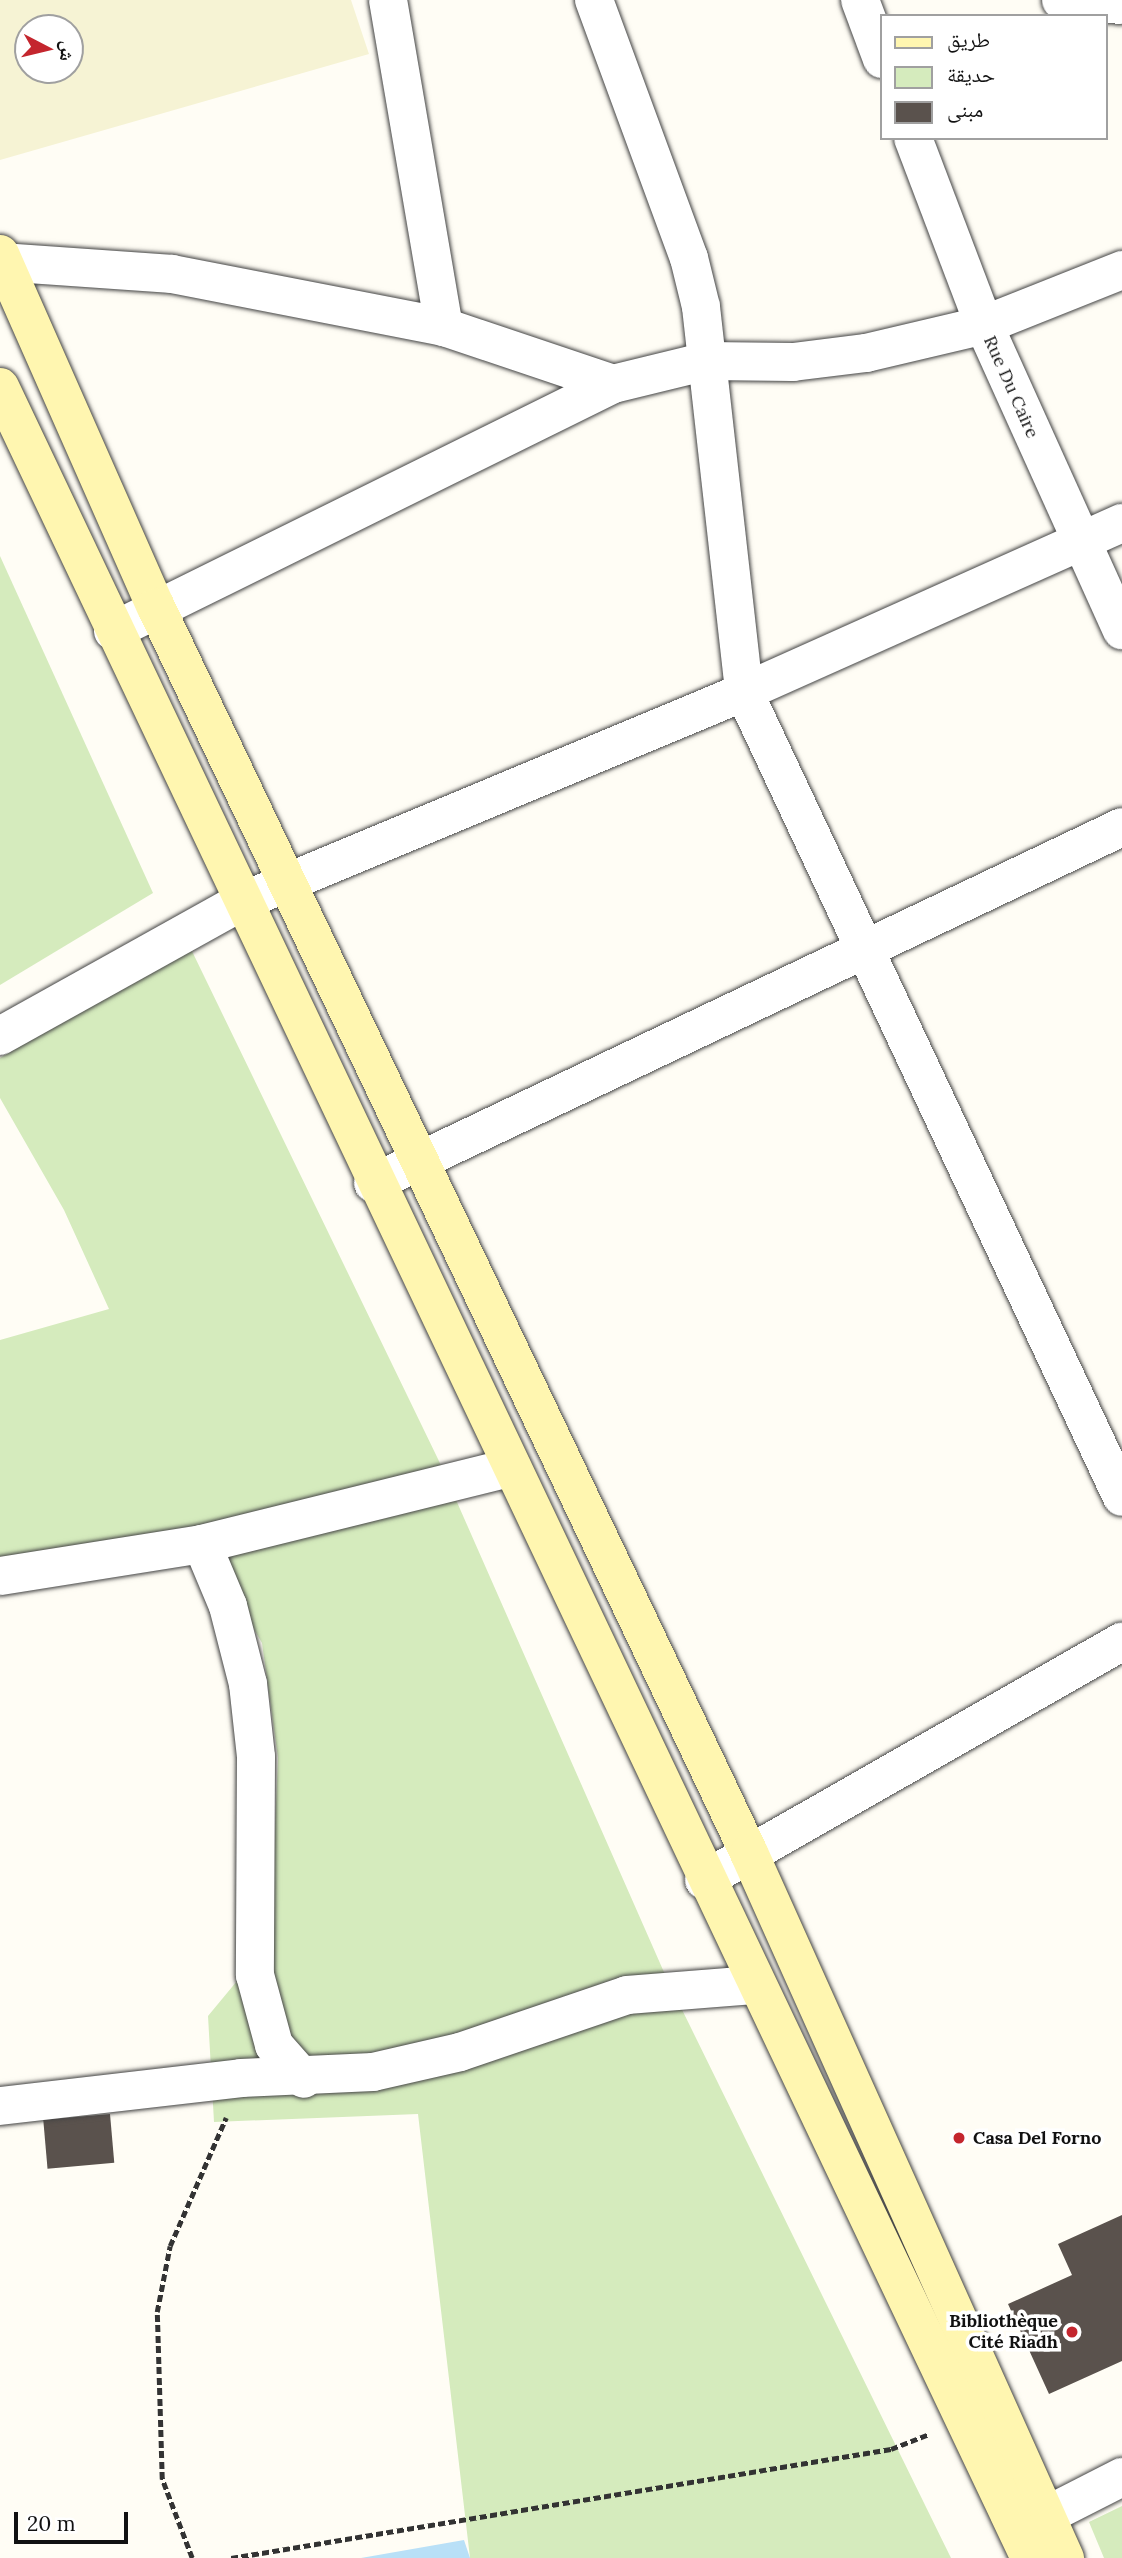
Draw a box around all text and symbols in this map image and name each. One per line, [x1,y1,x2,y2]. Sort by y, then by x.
north arrow [14,14,84,84]
legend [880,14,1108,140]
text: طريق [947,26,990,53]
text: ش [55,40,81,63]
text: حديقة [947,61,995,88]
text: مبنى [947,96,983,123]
street label: Rue Du Caire [979,332,1043,442]
place label: Casa Del Forno [973,2127,1101,2149]
marker: Casa Del Forno [951,2130,967,2146]
place label: Bibliothèque Cité Riadh [949,2311,1058,2354]
marker: Bibliothèque Cité Riadh [1064,2324,1080,2340]
scale bar [18,2498,131,2542]
text: 20 m [27,2510,76,2537]

